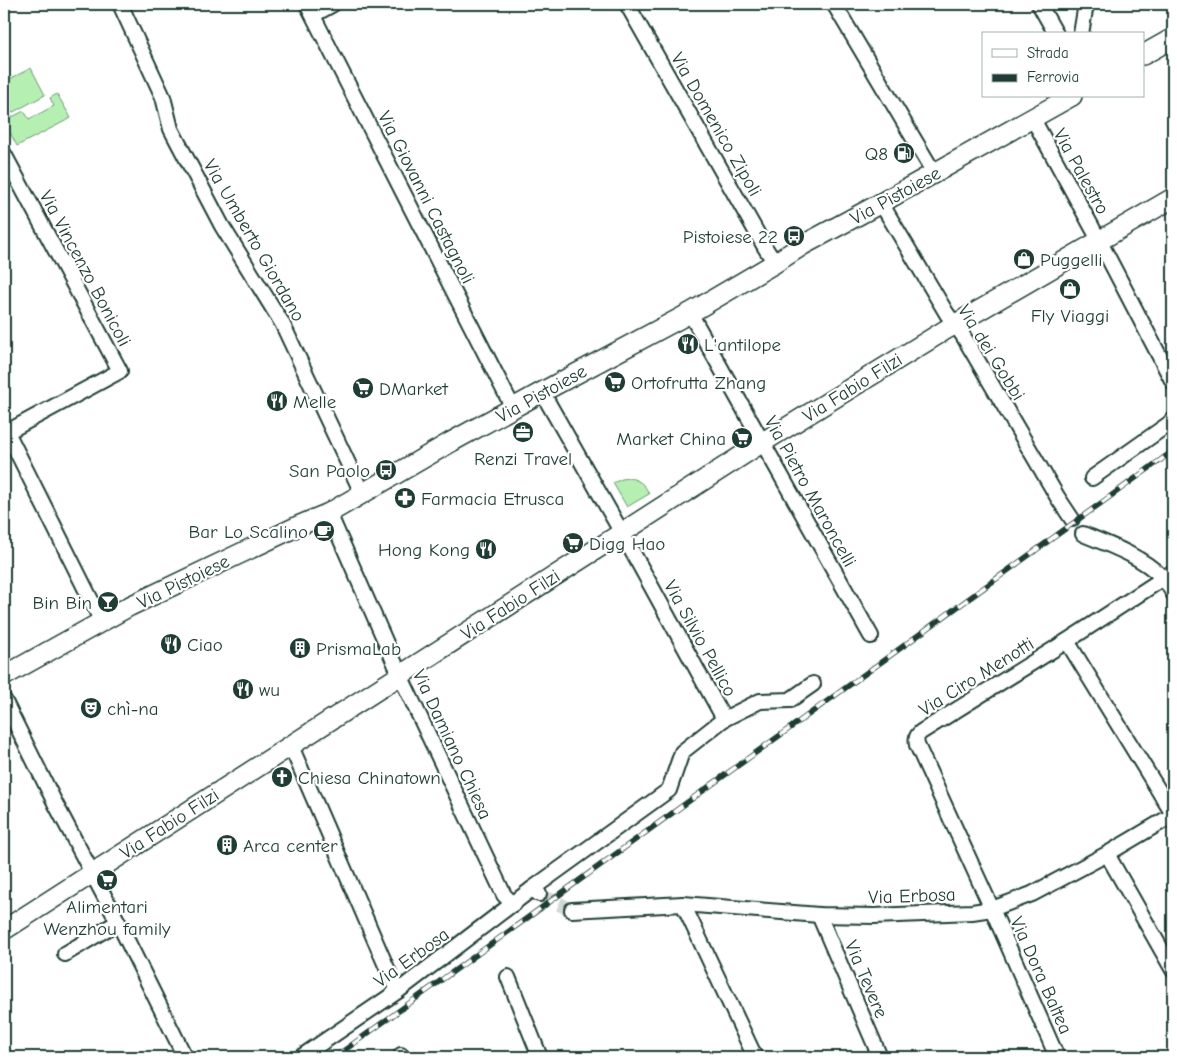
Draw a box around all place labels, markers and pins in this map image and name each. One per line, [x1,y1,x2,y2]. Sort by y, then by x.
fuel station icon: Q8 [892,141,916,165]
place label: Q8 [865,143,888,165]
bus stop icon: Pistoiese 22 [782,224,806,248]
place label: Pistoiese 22 [683,226,778,248]
shop icon: Puggelli [1012,247,1036,271]
place label: Puggelli [1040,249,1103,271]
shop icon: Fly Viaggi [1058,277,1082,301]
place label: Fly Viaggi [1031,305,1109,327]
restaurant icon: L'antilope [676,332,700,356]
place label: L'antilope [704,334,781,356]
supermarket icon: Ortofrutta Zhang [603,370,627,394]
place label: Ortofrutta Zhang [631,372,766,394]
supermarket icon: DMarket [351,376,375,400]
place label: DMarket [379,378,448,400]
restaurant icon: Melle [265,389,289,413]
place label: Melle [293,391,336,413]
office icon: Renzi Travel [511,420,535,444]
supermarket icon: Market China [730,426,754,450]
place label: Market China [616,428,726,450]
place label: Renzi Travel [474,448,572,470]
bus stop icon: San Paolo [374,458,398,482]
place label: San Paolo [289,460,370,482]
pharmacy icon: Farmacia Etrusca [393,486,417,510]
place label: Farmacia Etrusca [421,488,564,510]
cafe icon: Bar Lo Scalino [312,519,336,543]
place label: Bar Lo Scalino [188,521,308,543]
supermarket icon: Digg Hao [561,531,585,555]
place label: Digg Hao [589,533,665,555]
restaurant icon: Hong Kong [474,537,498,561]
place label: Hong Kong [378,539,470,561]
bar icon: Bin Bin [96,590,120,614]
place label: Bin Bin [32,592,92,614]
restaurant icon: Ciao [159,632,183,656]
place label: Ciao [187,634,223,656]
building icon: PrismaLab [288,636,312,660]
place label: PrismaLab [316,638,401,660]
restaurant icon: wu [231,677,255,701]
place label: wu [259,679,280,701]
theatre icon: chì-na [79,696,103,720]
place label: chì-na [107,698,159,720]
church icon: Chiesa Chinatown [270,765,294,789]
place label: Chiesa Chinatown [298,767,441,789]
building icon: Arca center [215,833,239,857]
place label: Arca center [243,835,338,857]
supermarket icon: Alimentari Wenzhou family [95,868,119,892]
place label: Alimentari Wenzhou family [43,896,171,940]

